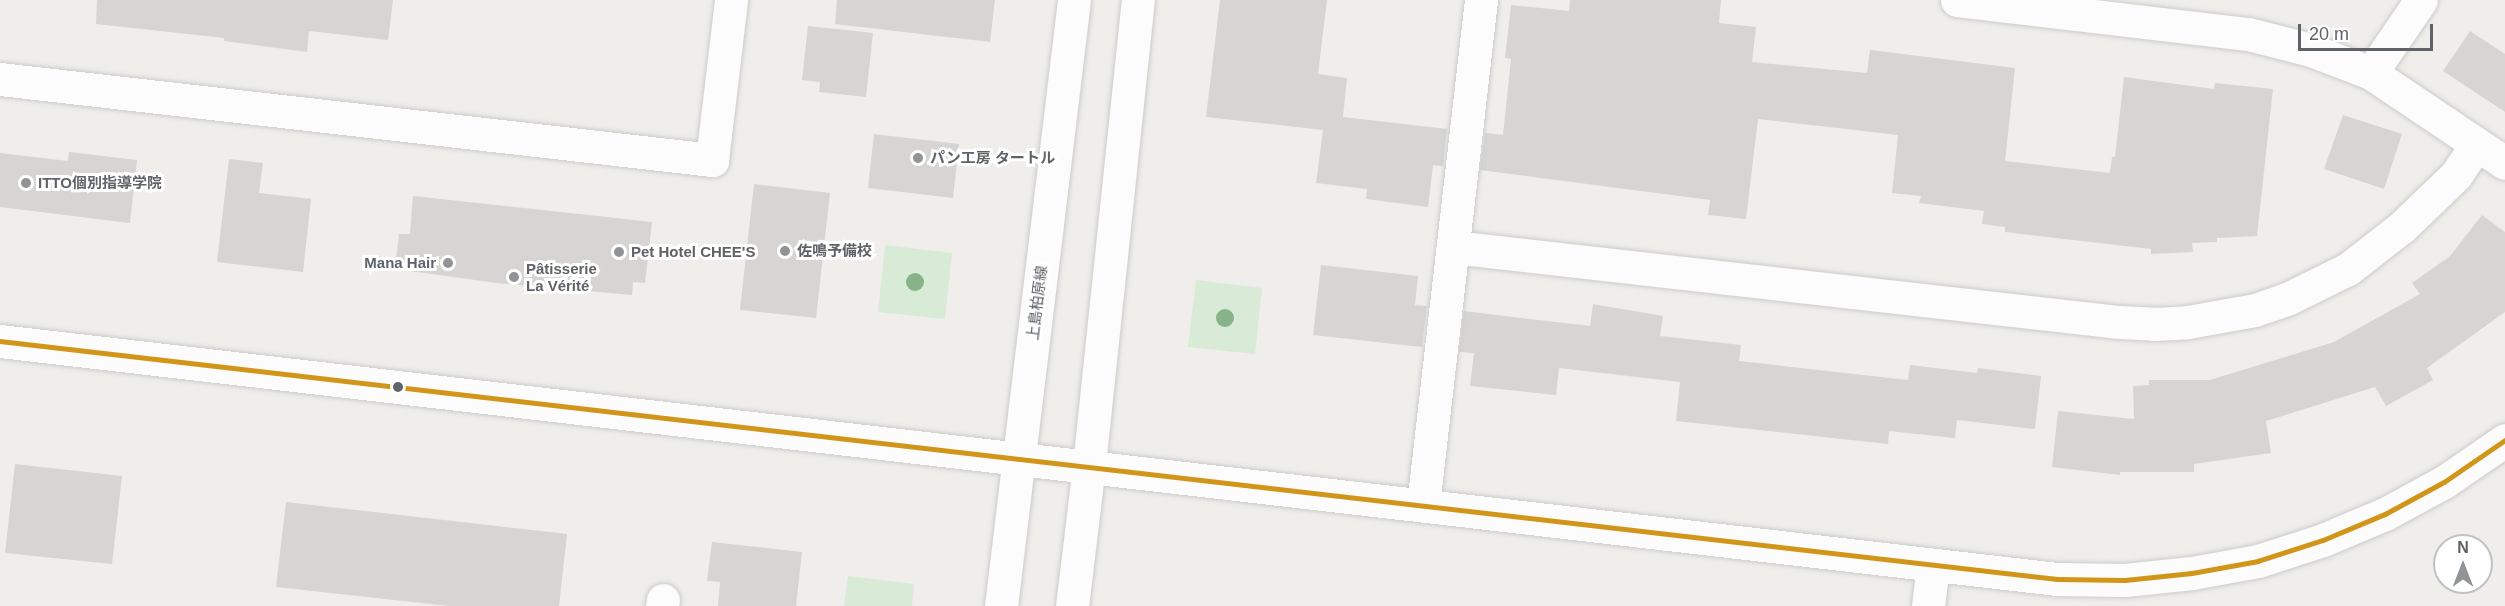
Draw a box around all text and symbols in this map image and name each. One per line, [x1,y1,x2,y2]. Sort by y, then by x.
scale bar [2301,12,2436,50]
text: 20 m [2309,24,2349,44]
place label: パン工房 タートル [930,149,1054,167]
marker: パン工房 タートル [911,151,925,165]
place label: ITTO個別指導学院 [38,174,162,192]
marker: ITTO個別指導学院 [19,176,33,190]
place label: 佐鳴予備校 [797,242,872,260]
place label: Pet Hotel CHEE'S [631,243,755,261]
marker: 佐鳴予備校 [778,244,792,258]
marker: Pet Hotel CHEE'S [612,245,626,259]
place label: Mana Hair [364,254,436,272]
marker: Mana Hair [441,256,455,270]
place label: Pâtisserie La Vérité [526,259,597,294]
street label: 上島柏原線 [1023,265,1051,341]
marker: Pâtisserie La Vérité [507,270,521,284]
unlabelled marker [392,381,404,393]
north arrow [2433,534,2493,594]
text: N [2457,539,2469,556]

